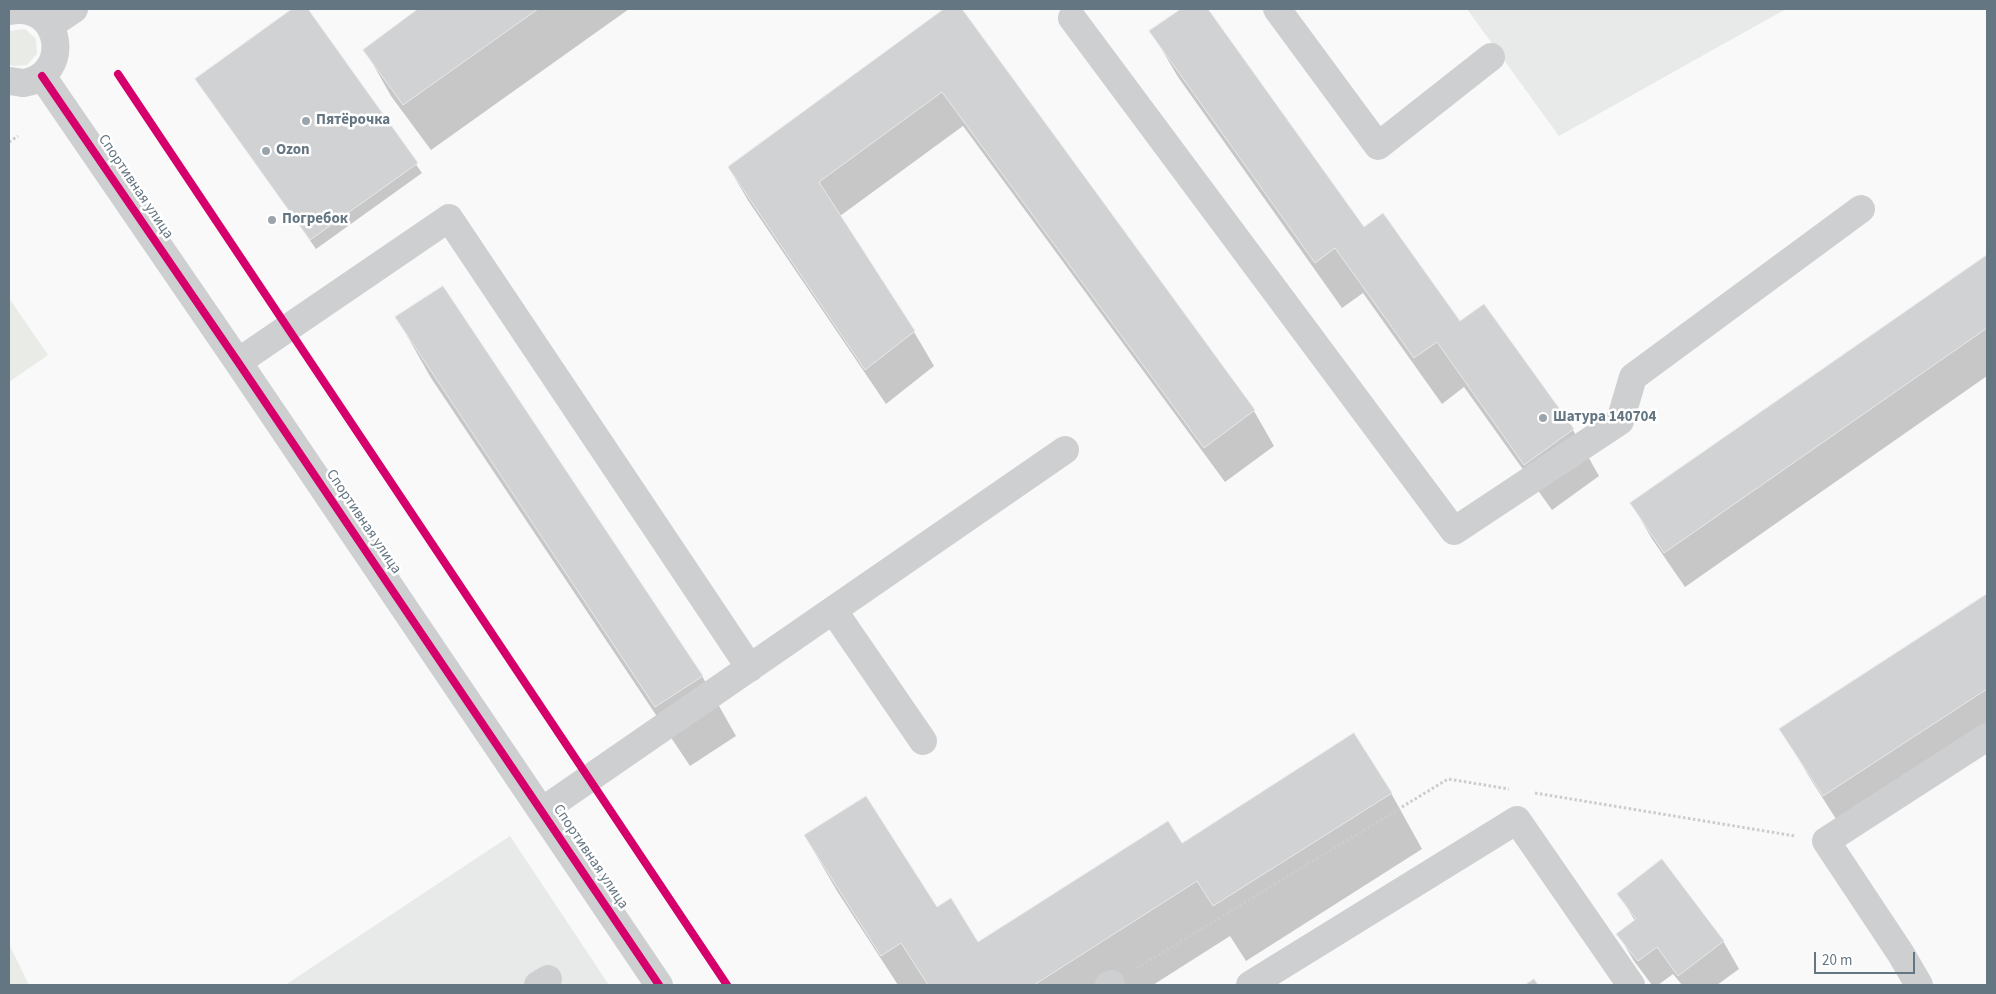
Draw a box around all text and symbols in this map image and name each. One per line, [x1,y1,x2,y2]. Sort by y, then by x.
place label: Пятёрочка [316,112,390,130]
marker: Пятёрочка [300,115,312,127]
street label: Спортивная улица [93,131,177,243]
place label: Ozon [276,142,310,160]
marker: Ozon [260,145,272,157]
place label: Погребок [282,211,348,229]
marker: Погребок [266,214,278,226]
place label: Шатура 140704 [1553,409,1656,427]
marker: Шатура 140704 [1537,412,1549,424]
street label: Спортивная улица [321,466,405,578]
street label: Спортивная улица [548,801,632,913]
scale bar [1816,942,1917,974]
text: 20 m [1822,950,1852,971]

